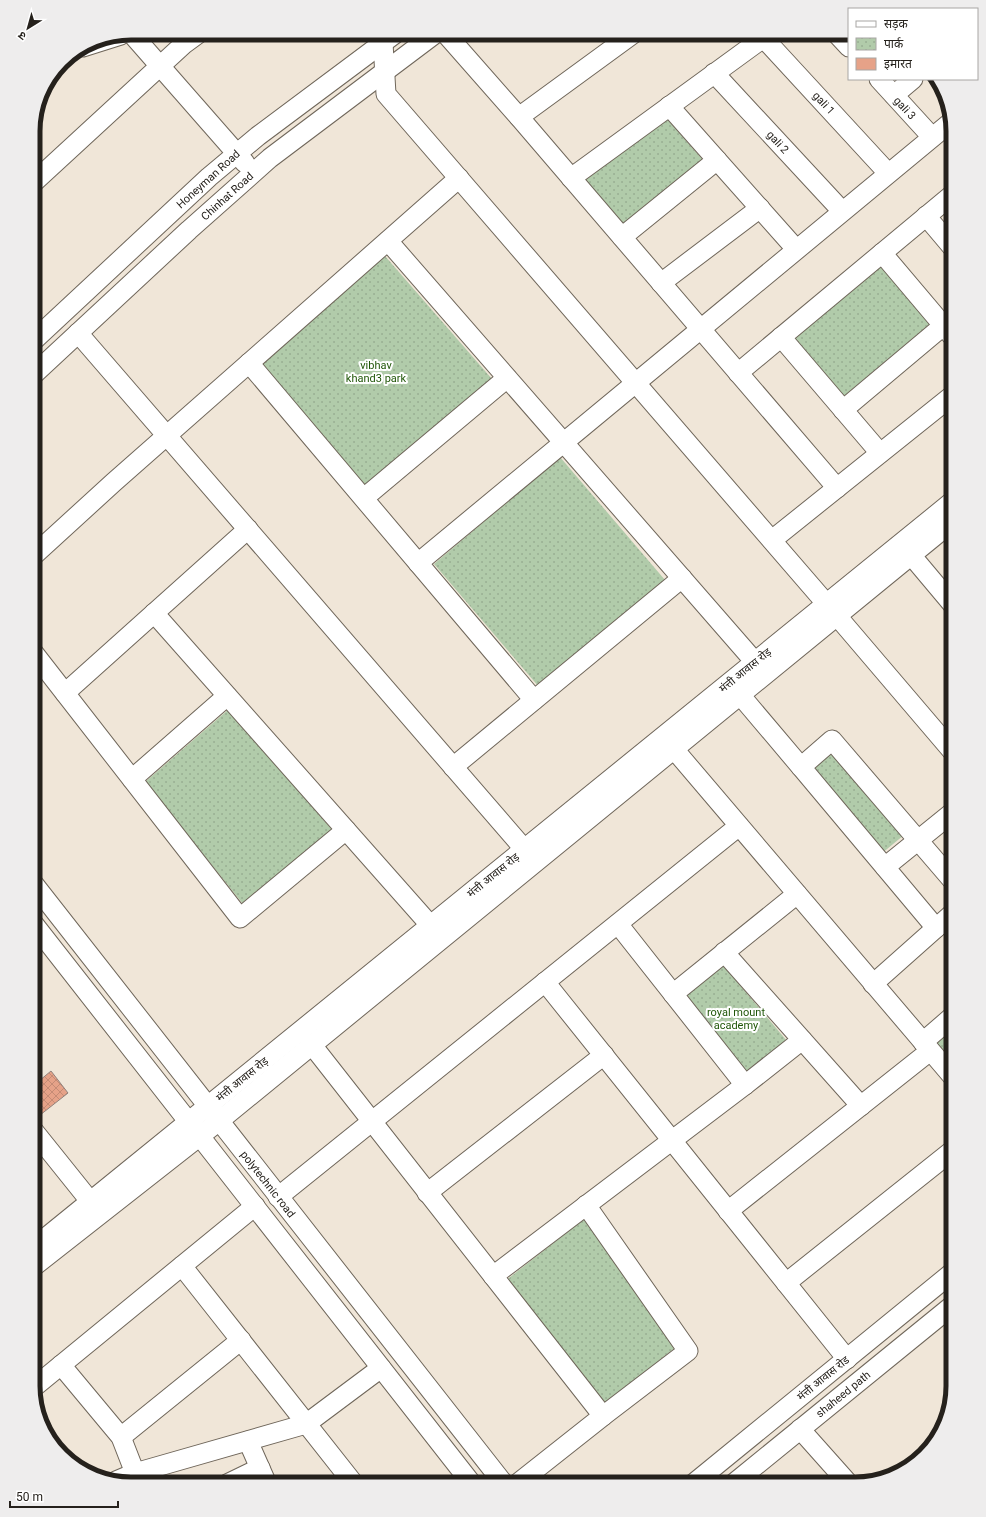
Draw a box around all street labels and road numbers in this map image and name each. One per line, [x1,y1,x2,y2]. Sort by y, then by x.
street label: gali 1 [810,89,837,117]
street label: gali 3 [891,94,918,122]
street label: gali 2 [764,128,791,156]
street label: Honeyman Road [174,147,243,211]
street label: Chinhat Road [199,170,256,223]
street label: मंत्ती आवास रोड़ [717,645,774,695]
street label: मंत्ती आवास रोड़ [465,850,522,900]
street label: मंत्ती आवास रोड़ [214,1054,271,1104]
street label: polytechnic road [238,1148,298,1220]
street label: मंत्ती आवास रोड [795,1353,852,1403]
street label: shaheed path [813,1369,873,1420]

